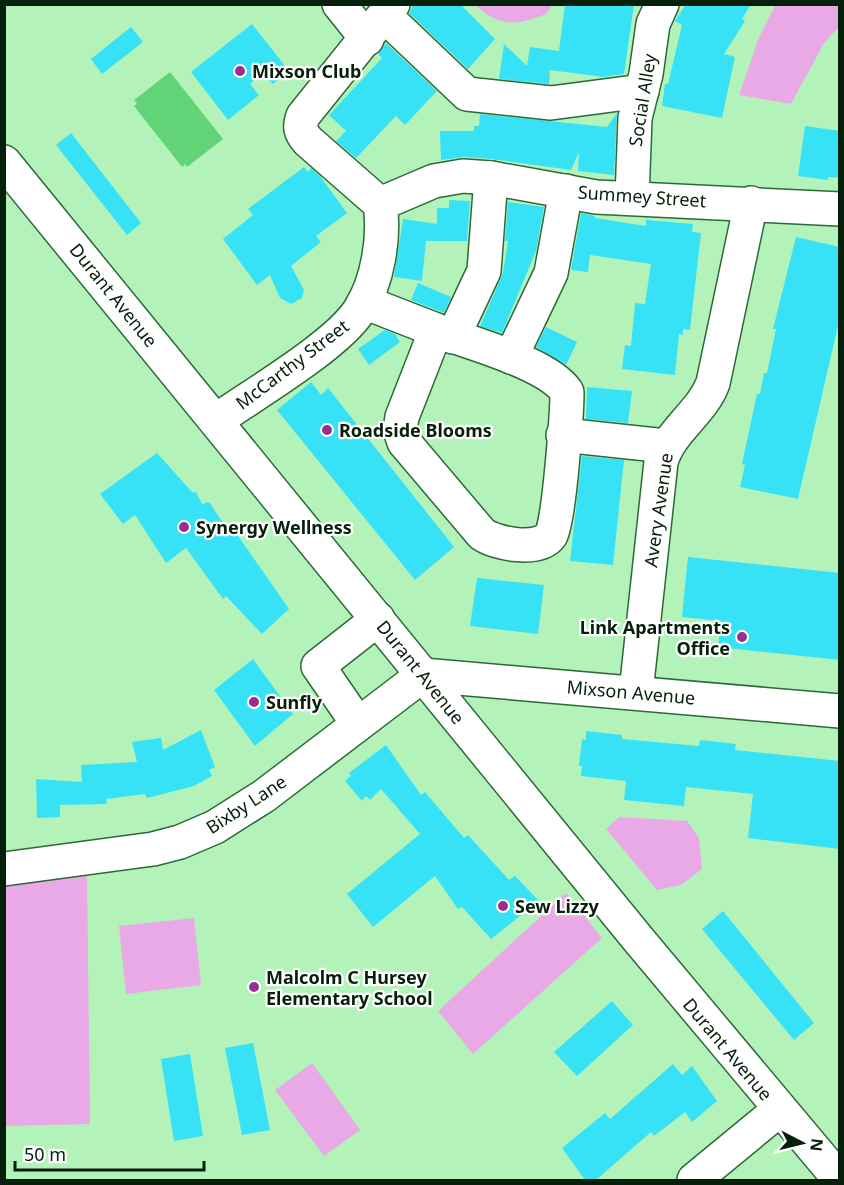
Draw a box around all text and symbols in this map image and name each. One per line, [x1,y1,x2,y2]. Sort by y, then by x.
street label: Social Alley [623,51,661,148]
place label: Mixson Club [252,59,361,83]
marker: Mixson Club [233,64,247,78]
street label: Summey Street [577,180,707,212]
street label: Durant Avenue [65,238,163,352]
street label: McCarthy Street [231,313,354,414]
place label: Roadside Blooms [339,418,492,442]
marker: Roadside Blooms [320,423,334,437]
street label: Avery Avenue [638,451,678,569]
place label: Synergy Wellness [196,515,352,539]
marker: Synergy Wellness [177,520,191,534]
street label: Durant Avenue [372,615,470,729]
place label: Link Apartments Office [580,615,730,660]
marker: Link Apartments Office [735,630,749,644]
street label: Mixson Avenue [566,674,696,710]
place label: Sunfly [266,690,323,714]
marker: Sunfly [247,695,261,709]
street label: Bixby Lane [201,769,291,839]
place label: Sew Lizzy [515,894,600,918]
marker: Sew Lizzy [496,899,510,913]
place label: Malcolm C Hursey Elementary School [266,965,433,1010]
marker: Malcolm C Hursey Elementary School [247,980,261,994]
street label: Durant Avenue [678,993,778,1105]
north arrow [772,1113,832,1173]
scale bar [15,1134,204,1172]
text: N [805,1137,829,1153]
text: 50 m [24,1142,66,1166]

